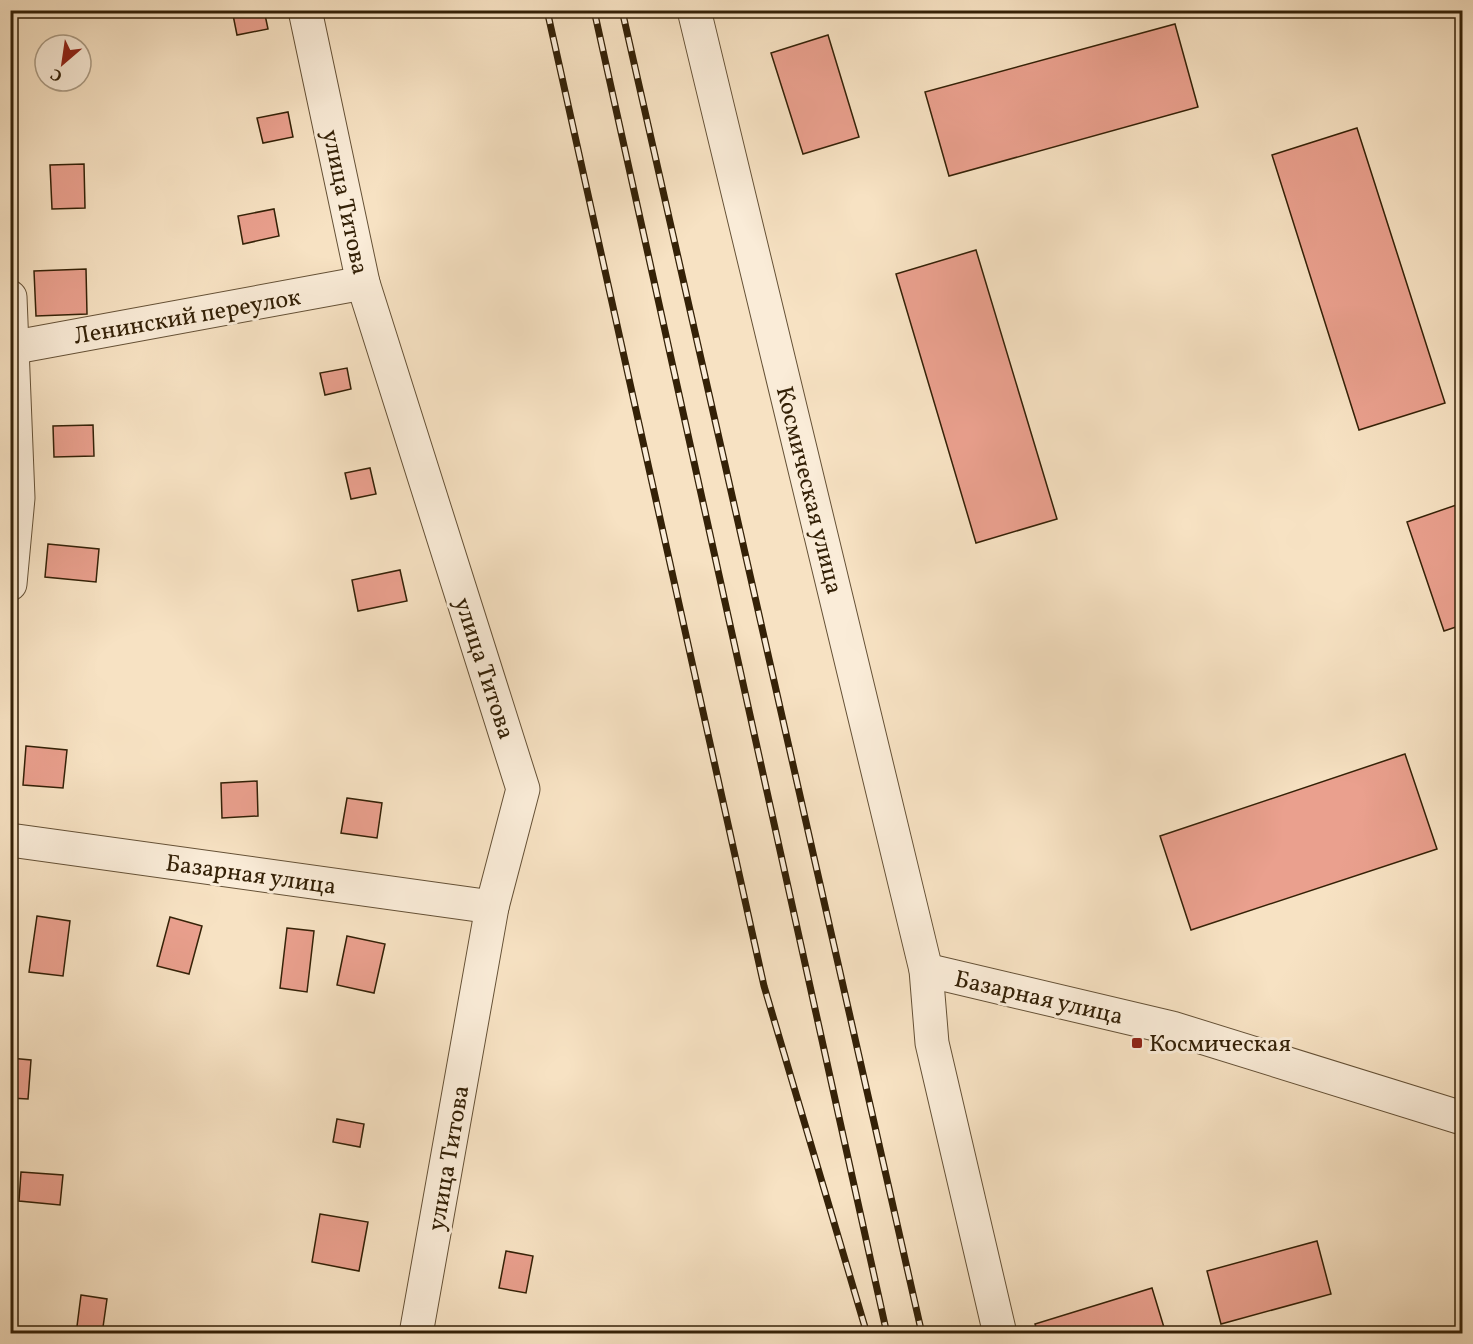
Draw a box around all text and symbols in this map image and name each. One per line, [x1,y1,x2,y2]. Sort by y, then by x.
north arrow [33,33,93,93]
text: С [47,62,67,86]
street label: улица Титова [312,127,376,278]
street label: Ленинский переулок [71,281,304,355]
street label: Космическая улица [766,383,850,598]
street label: улица Титова [444,593,522,744]
street label: Базарная улица [163,847,338,905]
street label: Базарная улица [951,963,1126,1035]
place label: Космическая [1149,1028,1291,1062]
marker: Космическая [1130,1036,1144,1050]
street label: улица Титова [420,1083,480,1234]

